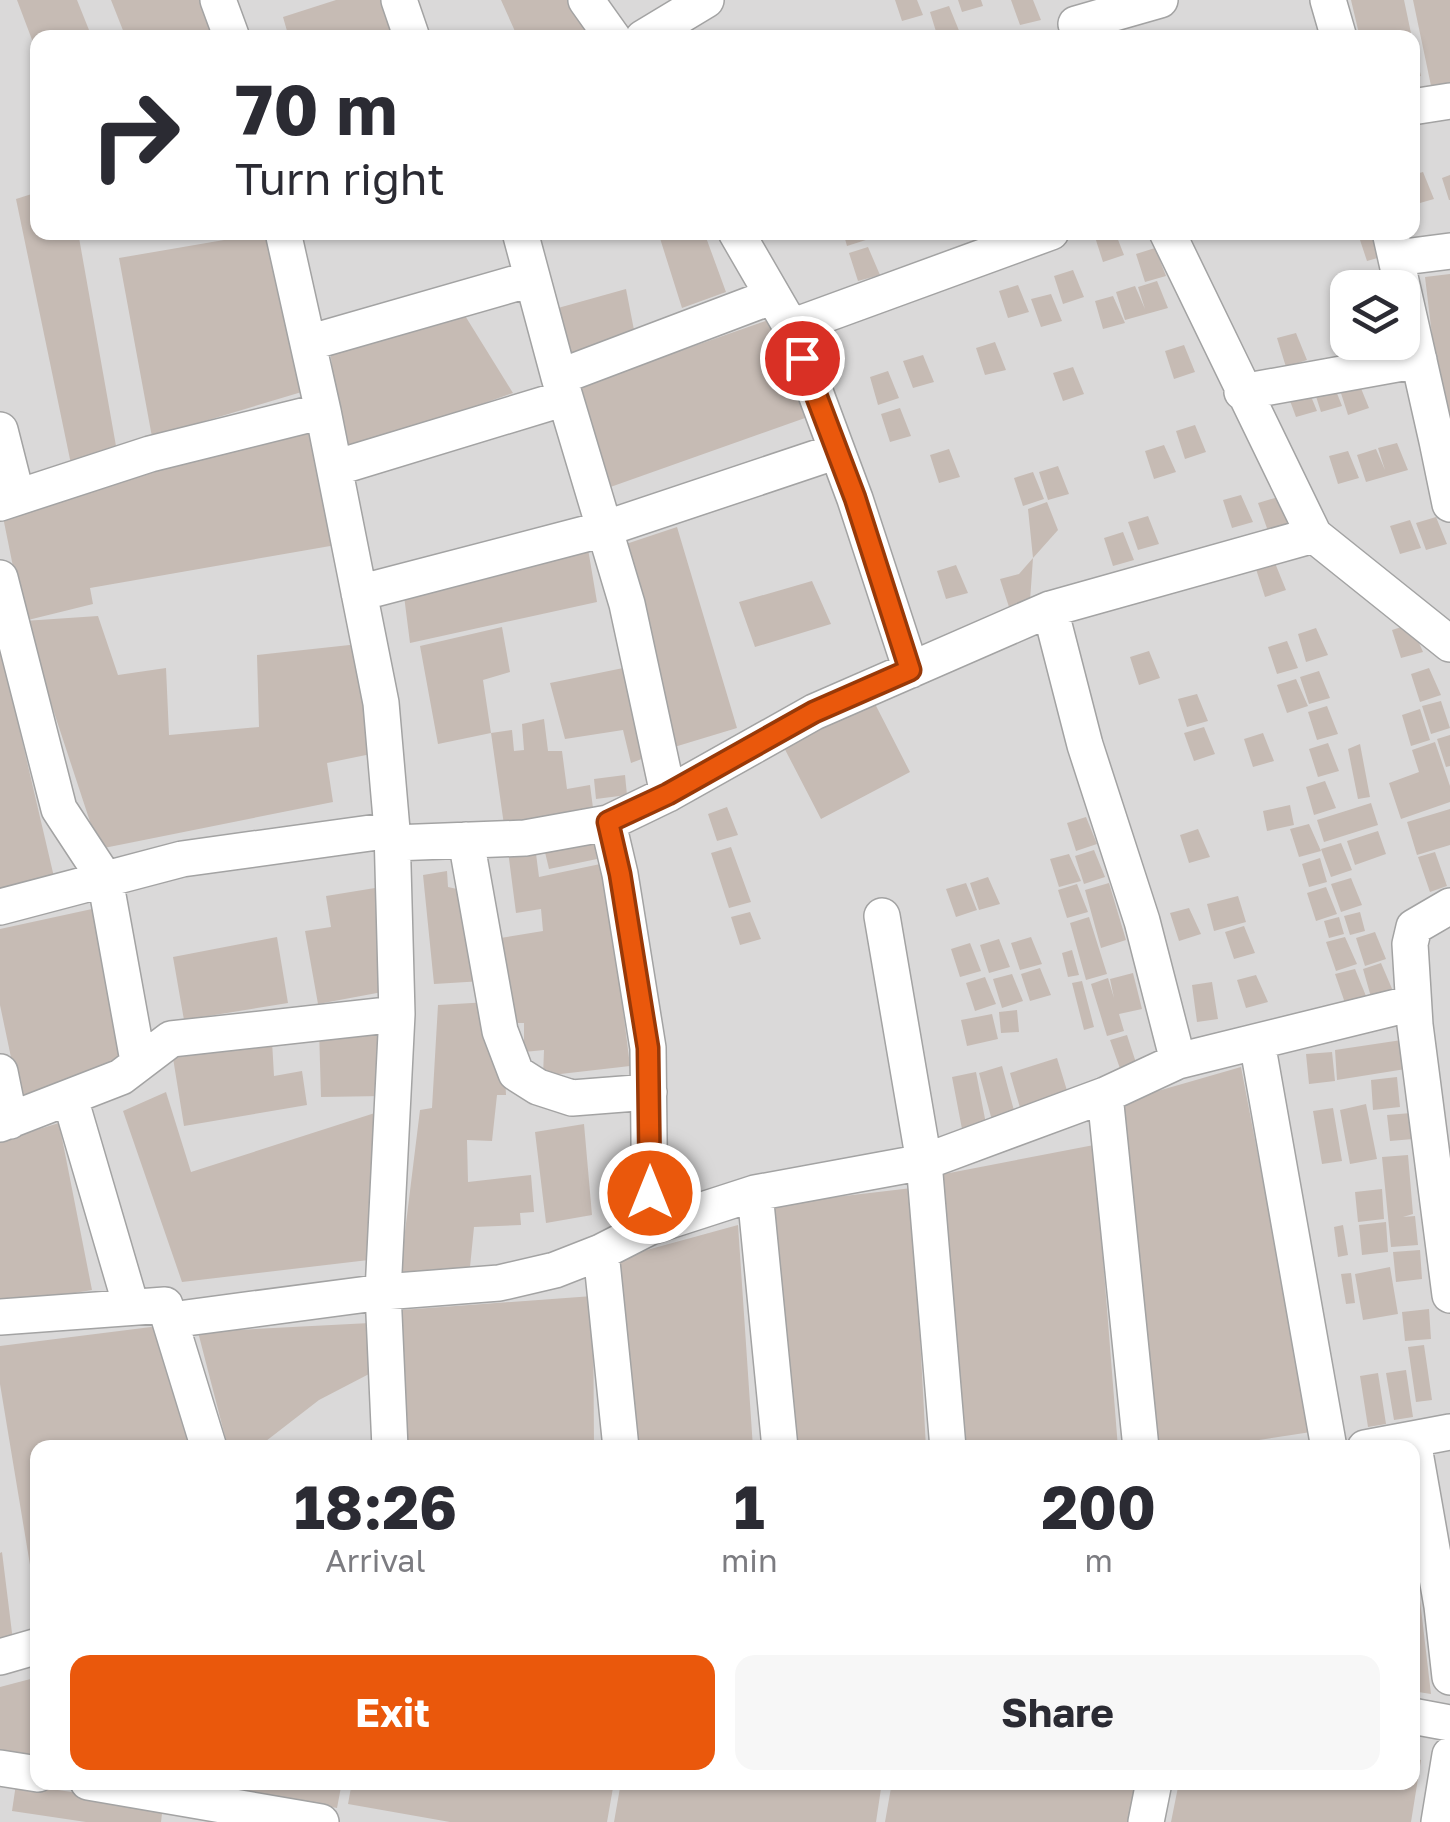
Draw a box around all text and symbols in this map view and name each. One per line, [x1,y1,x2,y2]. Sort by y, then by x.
text: 70 m [235,66,397,150]
icon: right [70,70,200,200]
text: Turn right [235,151,445,205]
map controls [1330,270,1420,360]
button: layers [1330,270,1420,360]
pin [760,316,845,401]
icon: arrive [775,331,830,386]
position arrow [598,1141,702,1245]
text: 18:26 [294,1470,457,1542]
text: 1 [734,1470,765,1542]
text: 200 [1041,1470,1156,1542]
text: Arrival [325,1541,426,1579]
text: min [721,1541,778,1579]
text: m [1085,1541,1113,1579]
button: Exit [70,1655,715,1770]
button: Share [735,1655,1380,1770]

